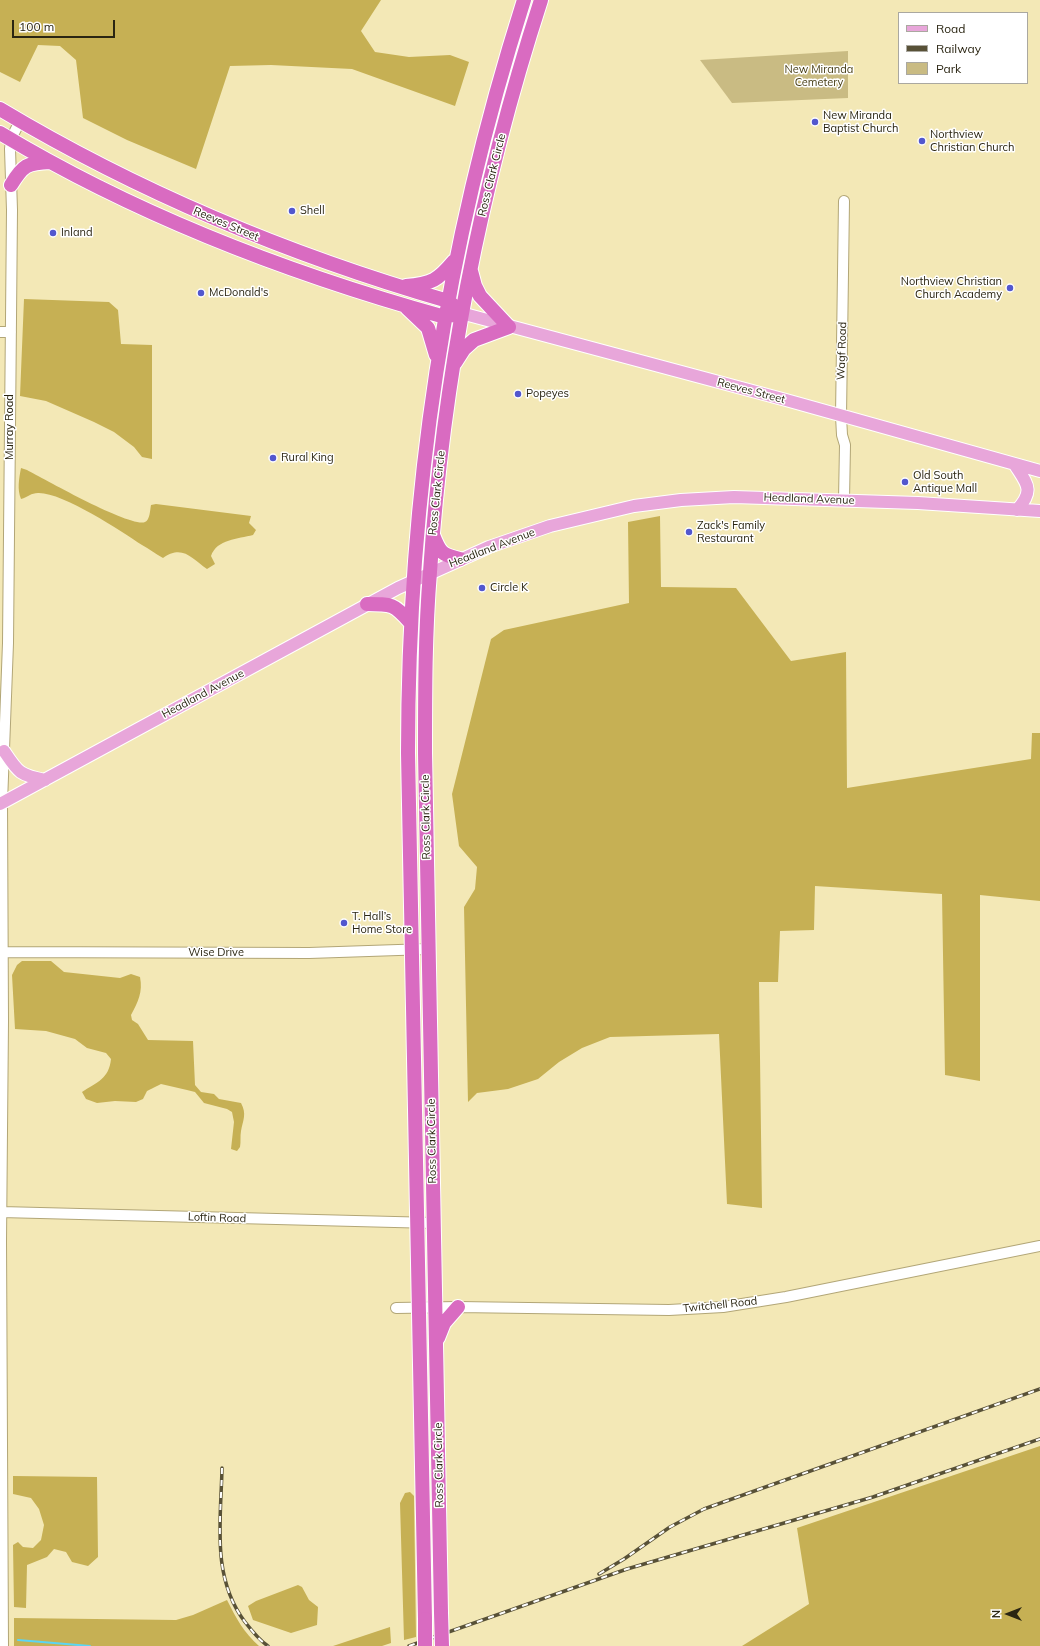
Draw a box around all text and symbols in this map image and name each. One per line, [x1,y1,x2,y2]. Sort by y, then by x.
scale bar [14,12,117,38]
legend [898,12,1028,84]
text: 100 m [19,19,54,34]
text: Road [936,21,965,36]
text: Railway [936,41,981,56]
text: Park [936,61,961,76]
park label: New Miranda Cemetery [785,63,853,89]
place label: New Miranda Baptist Church [823,109,898,135]
marker: New Miranda Baptist Church [810,117,820,127]
place label: Northview Christian Church [930,128,1014,154]
street label: Ross Clark Circle [475,132,509,218]
marker: Northview Christian Church [917,136,927,146]
street label: Reeves Street [191,204,261,244]
place label: Shell [300,204,325,218]
marker: Shell [287,206,297,216]
place label: Inland [61,226,93,240]
marker: Inland [48,228,58,238]
place label: Northview Christian Church Academy [901,275,1002,301]
marker: Northview Christian Church Academy [1005,283,1015,293]
place label: McDonald's [209,286,269,300]
marker: McDonald's [196,288,206,298]
street label: Wagf Road [834,322,850,380]
street label: Reeves Street [716,376,786,406]
place label: Popeyes [526,387,569,401]
marker: Popeyes [513,389,523,399]
street label: Murray Road [3,394,17,460]
street label: Ross Clark Circle [426,450,448,536]
place label: Rural King [281,451,334,465]
marker: Rural King [268,453,278,463]
place label: Old South Antique Mall [913,469,977,495]
marker: Old South Antique Mall [900,477,910,487]
street label: Headland Avenue [763,491,855,507]
place label: Zack's Family Restaurant [697,519,765,545]
street label: Headland Avenue [447,526,537,570]
marker: Zack's Family Restaurant [684,527,694,537]
place label: Circle K [490,581,528,595]
marker: Circle K [477,583,487,593]
street label: Headland Avenue [160,667,246,721]
street label: Ross Clark Circle [419,774,433,860]
place label: T. Hall’s Home Store [352,910,412,936]
marker: T. Hall’s Home Store [339,918,349,928]
street label: Wise Drive [188,946,244,960]
street label: Ross Clark Circle [425,1098,439,1184]
street label: Loftin Road [188,1210,246,1226]
street label: Twitchell Road [682,1295,758,1315]
street label: Ross Clark Circle [432,1422,446,1508]
north arrow [988,1594,1028,1634]
text: N [989,1610,1003,1618]

